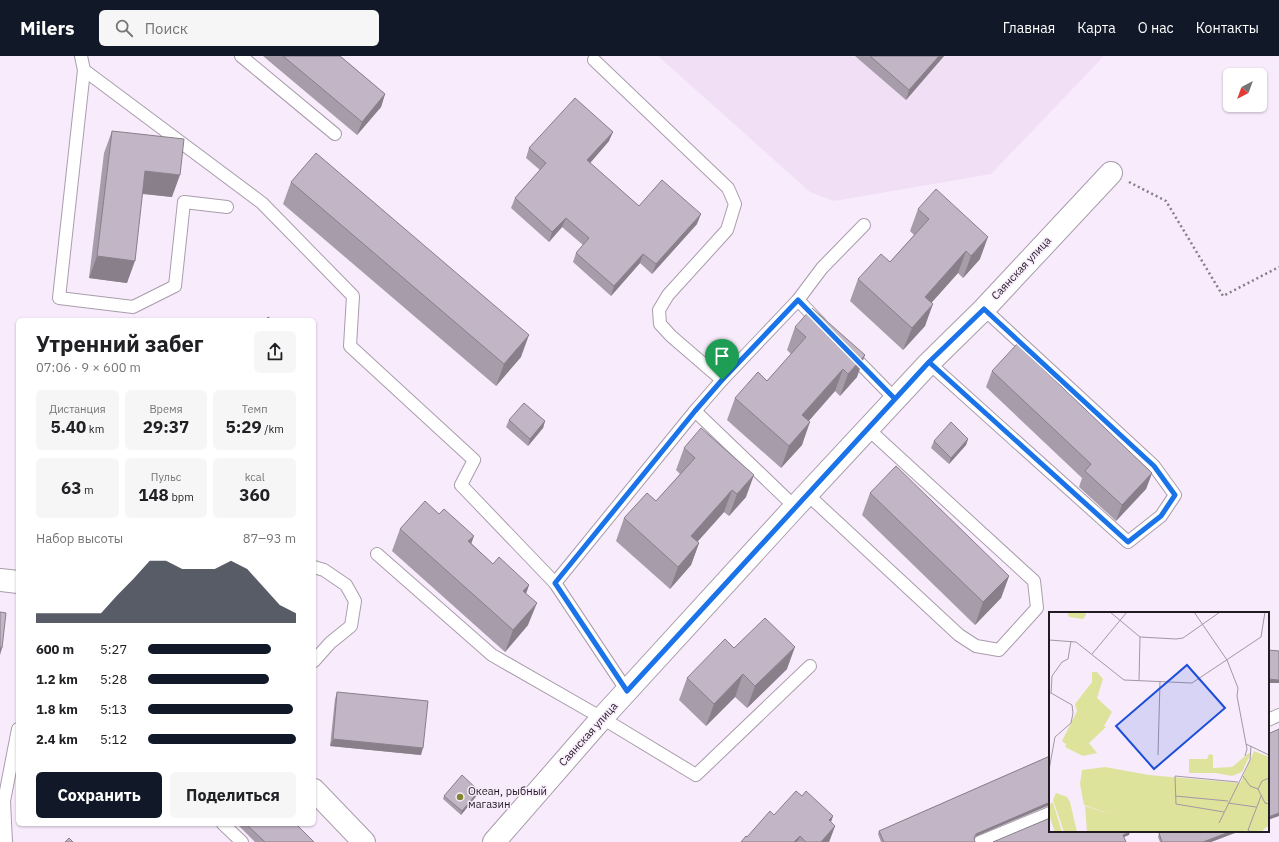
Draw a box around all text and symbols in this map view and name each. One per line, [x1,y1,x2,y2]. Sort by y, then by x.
search box [99,10,379,46]
text: Milers [20,16,75,40]
icon: search [113,17,135,39]
text: Поиск [145,19,188,38]
text: Главная [1003,19,1055,37]
text: Карта [1077,19,1116,37]
text: О нас [1138,19,1174,37]
text: Контакты [1196,19,1259,37]
north arrow [1223,68,1267,112]
map controls [1223,68,1267,112]
street label: Саянская улица [988,233,1054,303]
text: Утренний забег [36,329,204,358]
button: share [254,331,296,373]
pin [705,339,739,380]
icon: arrive [711,345,733,367]
text: 07:06 · 9 × 600 m [36,359,141,376]
text: Дистанция [49,402,106,416]
text: Время [149,402,183,416]
text: Темп [242,402,267,416]
text: 5.40 [50,416,86,438]
text: 29:37 [143,416,189,438]
text: 5:29 [225,416,262,438]
text: km [86,422,104,436]
text: /km [262,422,284,436]
text: Пульс [151,470,181,484]
text: kcal [245,470,265,484]
text: 63 [61,477,81,499]
text: m [81,483,94,497]
text: 148 [138,484,169,506]
text: 360 [239,484,270,506]
text: bpm [169,490,194,504]
text: Набор высоты [36,530,123,547]
text: 87–93 m [243,530,296,547]
inset map [1049,612,1269,832]
text: 600 m [36,641,74,658]
text: 5:27 [100,641,127,658]
text: 1.2 km [36,671,78,688]
text: 5:28 [100,671,127,688]
street label: Саянская улица [556,699,621,769]
text: 1.8 km [36,701,78,718]
text: 5:13 [100,701,127,718]
text: 2.4 km [36,731,78,748]
text: 5:12 [100,731,127,748]
button: Сохранить [36,772,162,818]
button: Поделиться [170,772,296,818]
place label: Океан, рыбный магазин [468,784,547,811]
marker: Океан, рыбный магазин [455,792,465,802]

